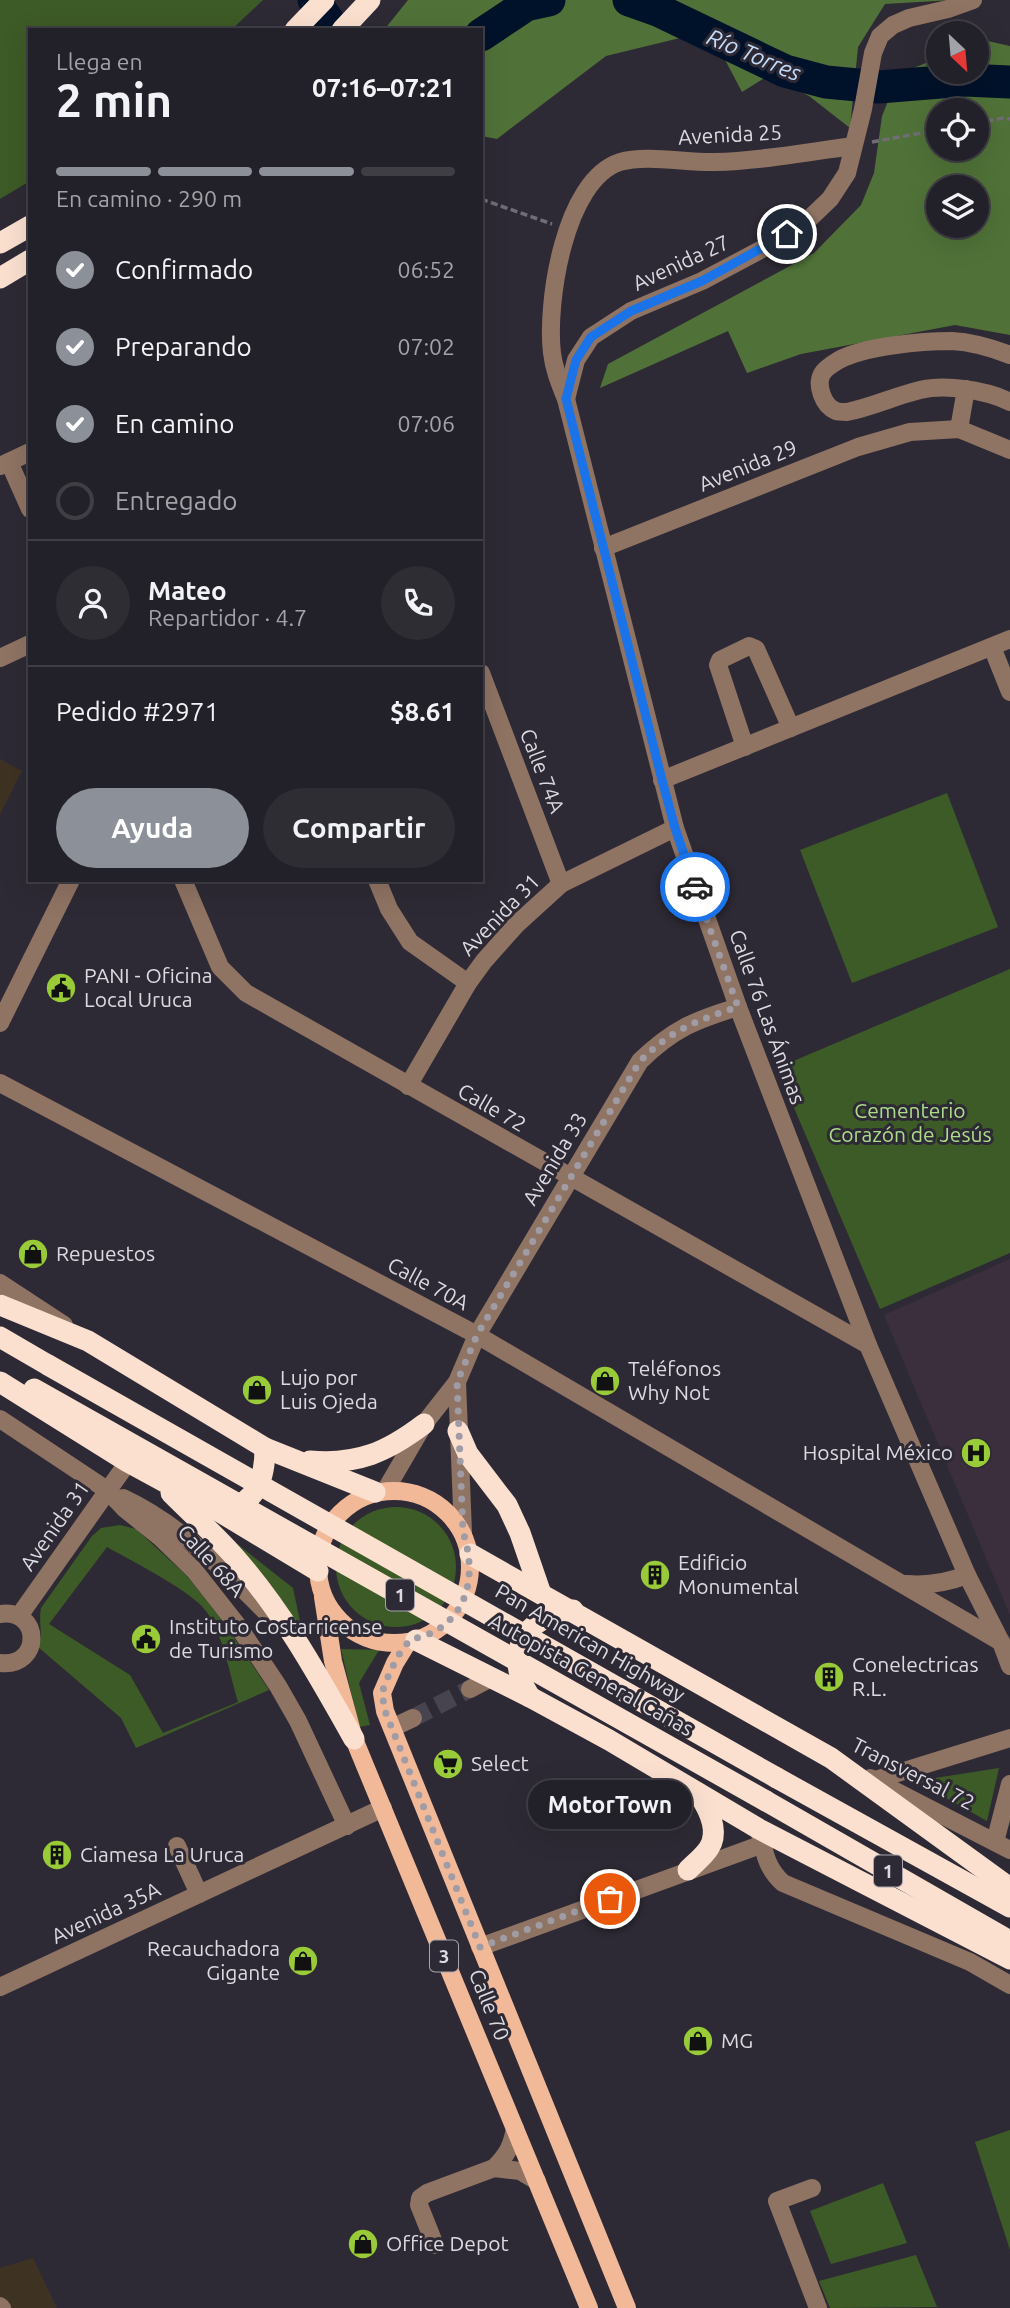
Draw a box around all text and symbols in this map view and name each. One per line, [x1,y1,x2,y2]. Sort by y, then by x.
north arrow [926,21,989,84]
map controls [926,21,989,238]
water label: Río Torres [703,24,805,86]
text: Llega en [56,49,143,74]
text: 07:16–07:21 [312,73,455,102]
text: 2 min [56,74,172,126]
button: locate [926,98,989,161]
street label: Avenida 25 [677,119,782,149]
button: layers [926,175,989,238]
text: En camino · 290 m [56,186,242,211]
pin [757,204,817,264]
icon: home [768,215,806,253]
street label: Avenida 27 [628,229,733,295]
icon: check [56,251,94,289]
text: Confirmado [115,255,253,284]
text: 06:52 [397,257,455,282]
icon: check [56,328,94,366]
text: Preparando [115,332,252,361]
text: 07:02 [397,334,455,359]
icon: check [56,405,94,443]
text: En camino [115,409,235,438]
text: 07:06 [397,411,455,436]
street label: Avenida 29 [695,434,800,496]
text: Entregado [115,486,238,515]
button: person [56,566,130,640]
button: phone [381,566,455,640]
text: Mateo [148,576,227,605]
text: Repartidor · 4.7 [148,605,307,630]
text: Pedido #2971 [56,697,219,726]
text: $8.61 [390,697,455,726]
street label: Calle 74A [516,725,570,817]
button: Ayuda [56,788,249,868]
button: Compartir [263,788,455,868]
courier [660,852,730,922]
icon: car [676,868,714,906]
street label: Avenida 31 [455,869,544,960]
street label: Calle 76 Las Ánimas [725,926,811,1107]
place label: PANI - Oficina Local Uruca [84,963,212,1011]
public building icon: PANI - Oficina Local Uruca [44,971,78,1005]
street label: Calle 72 [454,1078,531,1136]
park label: Cementerio Corazón de Jesús [828,1098,992,1146]
street label: Avenida 33 [517,1108,591,1209]
shop icon: Repuestos [16,1237,50,1271]
place label: Repuestos [56,1241,155,1265]
street label: Calle 70A [384,1252,473,1315]
place label: Teléfonos Why Not [628,1356,721,1404]
shop icon: Teléfonos Why Not [588,1364,622,1398]
place label: Lujo por Luis Ojeda [280,1365,378,1413]
shop icon: Lujo por Luis Ojeda [240,1373,274,1407]
hospital icon: Hospital México [959,1436,993,1470]
place label: Hospital México [803,1440,953,1464]
street label: Avenida 31 [15,1476,94,1575]
street label: Calle 68A [173,1519,250,1601]
place label: Edificio Monumental [678,1550,799,1598]
building icon: Edificio Monumental [638,1558,672,1592]
street label: Pan American Highway [492,1578,689,1706]
road number: 1 [386,1580,414,1610]
street label: Autopista General Cañas [485,1608,698,1740]
place label: Instituto Costarricense de Turismo [169,1614,383,1662]
public building icon: Instituto Costarricense de Turismo [129,1622,163,1656]
place label: Conelectricas R.L. [852,1652,979,1700]
building icon: Conelectricas R.L. [812,1660,846,1694]
street label: Transversal 72 [848,1732,979,1814]
supermarket icon: Select [431,1747,465,1781]
place label: Select [471,1751,529,1775]
callout: MotorTown [528,1780,692,1829]
text: MotorTown [548,1792,672,1817]
building icon: Ciamesa La Uruca [40,1838,74,1872]
place label: Ciamesa La Uruca [80,1842,244,1866]
road number: 1 [874,1856,902,1886]
pin [580,1869,640,1929]
street label: Avenida 35A [47,1876,164,1948]
icon: bag [591,1880,629,1918]
place label: Recauchadora Gigante [147,1936,280,1984]
road number: 3 [430,1940,458,1972]
shop icon: Recauchadora Gigante [286,1944,320,1978]
street label: Calle 70 [465,1965,515,2044]
shop icon: MG [681,2024,715,2058]
place label: MG [721,2028,753,2052]
shop icon: Office Depot [346,2227,380,2261]
place label: Office Depot [386,2231,509,2255]

